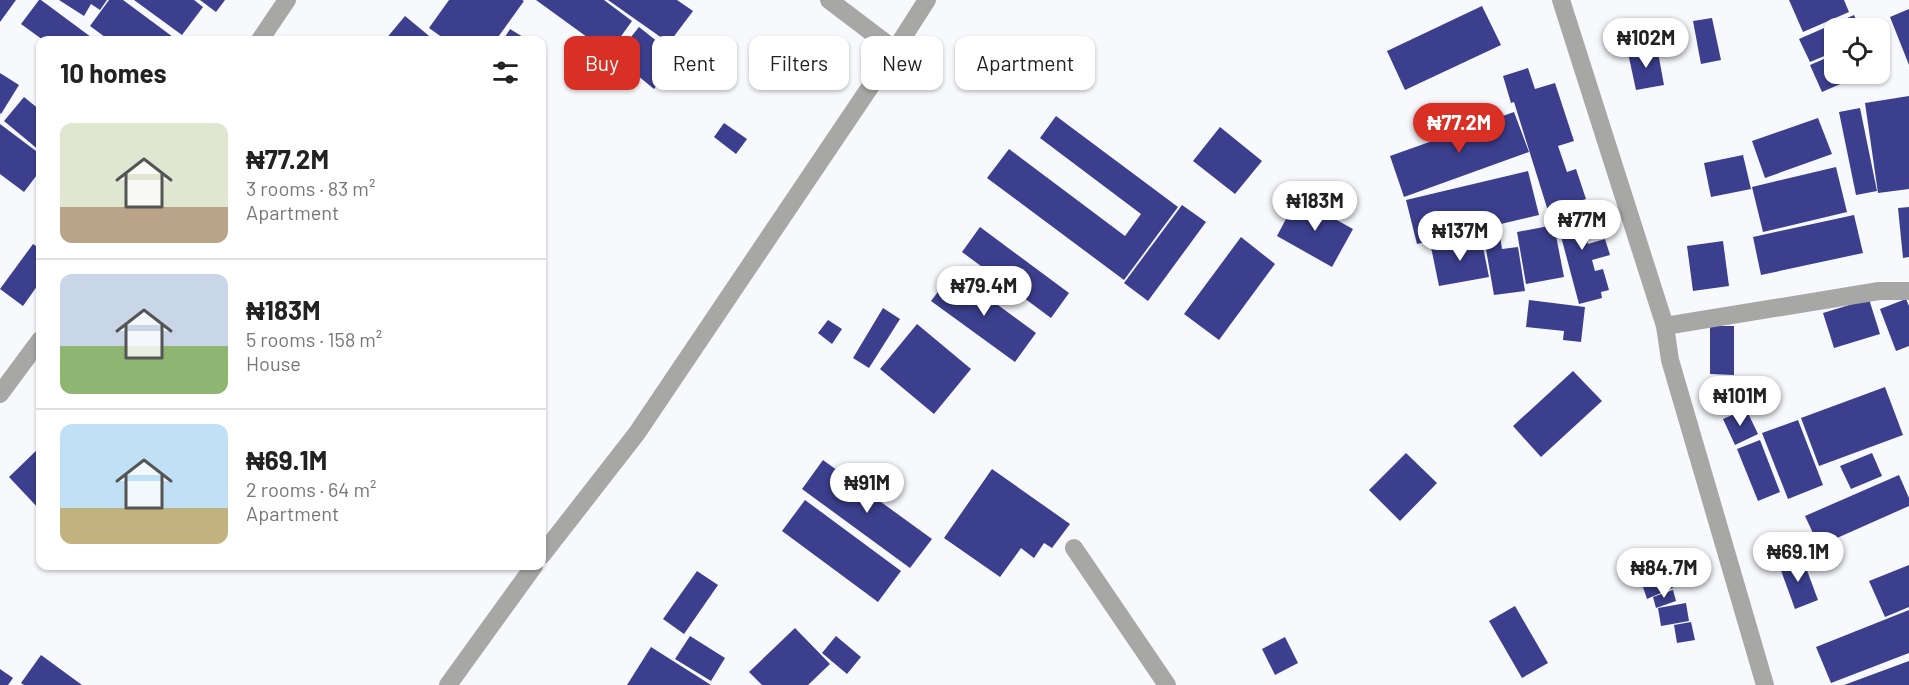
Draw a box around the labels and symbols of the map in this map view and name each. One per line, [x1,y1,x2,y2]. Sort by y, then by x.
pin: ₦102M [1604,18,1688,69]
pin: ₦77.2M [1410,103,1508,154]
pin: ₦183M [1273,181,1357,232]
pin: ₦77M [1546,200,1618,251]
pin: ₦137M [1418,211,1502,262]
pin: ₦79.4M [935,266,1033,317]
pin: ₦101M [1698,376,1782,427]
pin: ₦91M [831,463,903,514]
pin: ₦69.1M [1749,532,1847,583]
pin: ₦84.7M [1615,548,1713,599]

